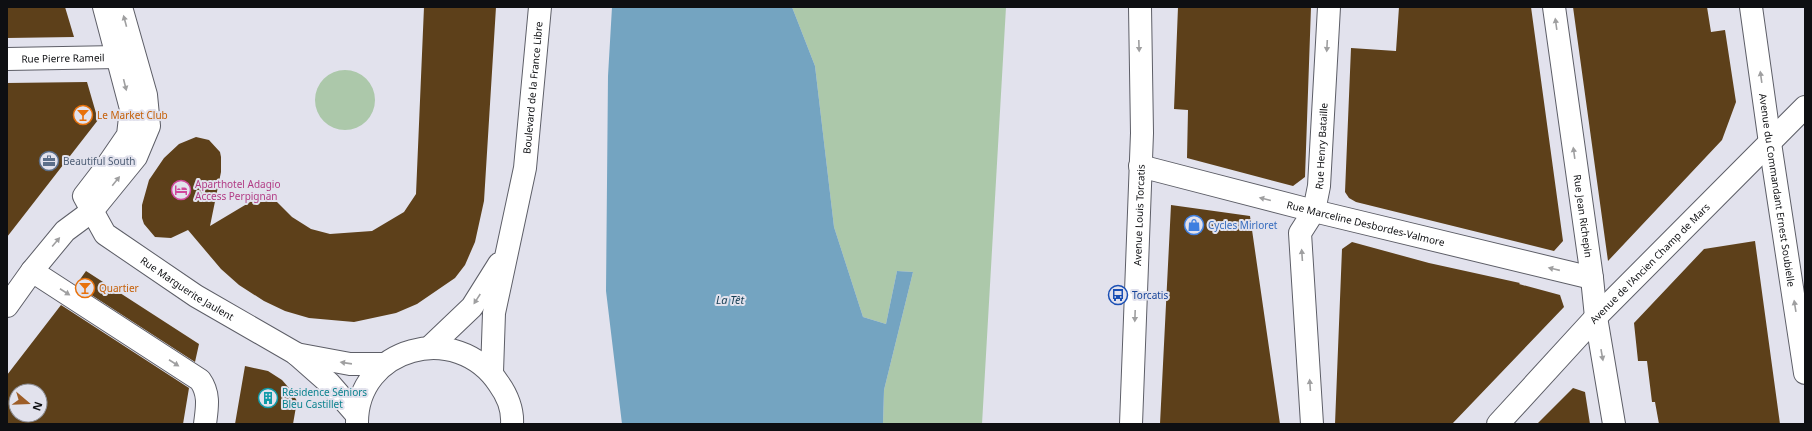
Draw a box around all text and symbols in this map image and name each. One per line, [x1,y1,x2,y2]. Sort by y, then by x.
one-way arrow [122,15,128,28]
one-way arrow [1553,18,1559,30]
street label: Boulevard de la France Libre [519,20,546,155]
one-way arrow [1136,40,1142,53]
one-way arrow [1324,40,1330,53]
street label: Rue Pierre Rameil [21,50,105,66]
one-way arrow [1758,71,1764,83]
one-way arrow [123,79,129,91]
street label: Avenue du Commandant Ernest Soubielle [1756,93,1799,288]
street label: Rue Henry Bataille [1312,102,1331,191]
bar icon: Le Market Club [72,104,94,126]
place label: Le Market Club [97,108,168,122]
one-way arrow [1571,147,1577,159]
office icon: Beautiful South [38,150,60,172]
place label: Beautiful South [63,154,135,168]
street label: Avenue Louis Torcatis [1130,164,1148,266]
street label: Rue Jean Richepin [1571,173,1596,258]
one-way arrow [112,175,121,186]
place label: Aparthotel Adagio Access Perpignan [195,177,280,203]
hotel icon: Aparthotel Adagio Access Perpignan [170,179,192,201]
one-way arrow [1258,195,1271,201]
street label: Rue Marceline Desbordes-Valmore [1285,197,1447,249]
street label: Avenue de l'Ancien Champ de Mars [1586,200,1713,327]
shop icon: Cycles Mirloret [1183,214,1205,236]
place label: Cycles Mirloret [1208,218,1278,232]
one-way arrow [52,237,60,247]
one-way arrow [1298,249,1305,261]
street label: Rue Marguerite Jaulent [138,253,237,324]
one-way arrow [1548,265,1560,271]
bar icon: Quartier [74,277,96,299]
place label: Quartier [99,281,139,295]
bus stop icon: Torcatis [1107,284,1129,306]
one-way arrow [60,288,70,296]
place label: Torcatis [1132,288,1168,302]
water label: La Têt [716,292,744,307]
one-way arrow [473,294,481,304]
one-way arrow [1792,300,1798,312]
one-way arrow [1131,310,1138,322]
one-way arrow [1599,349,1605,361]
one-way arrow [169,359,179,367]
one-way arrow [340,360,352,366]
one-way arrow [1306,379,1313,391]
north arrow [8,383,48,423]
place label: Résidence Séniors Bleu Castillet [282,385,367,411]
building icon: Résidence Séniors Bleu Castillet [257,387,279,409]
text: N [29,400,46,413]

